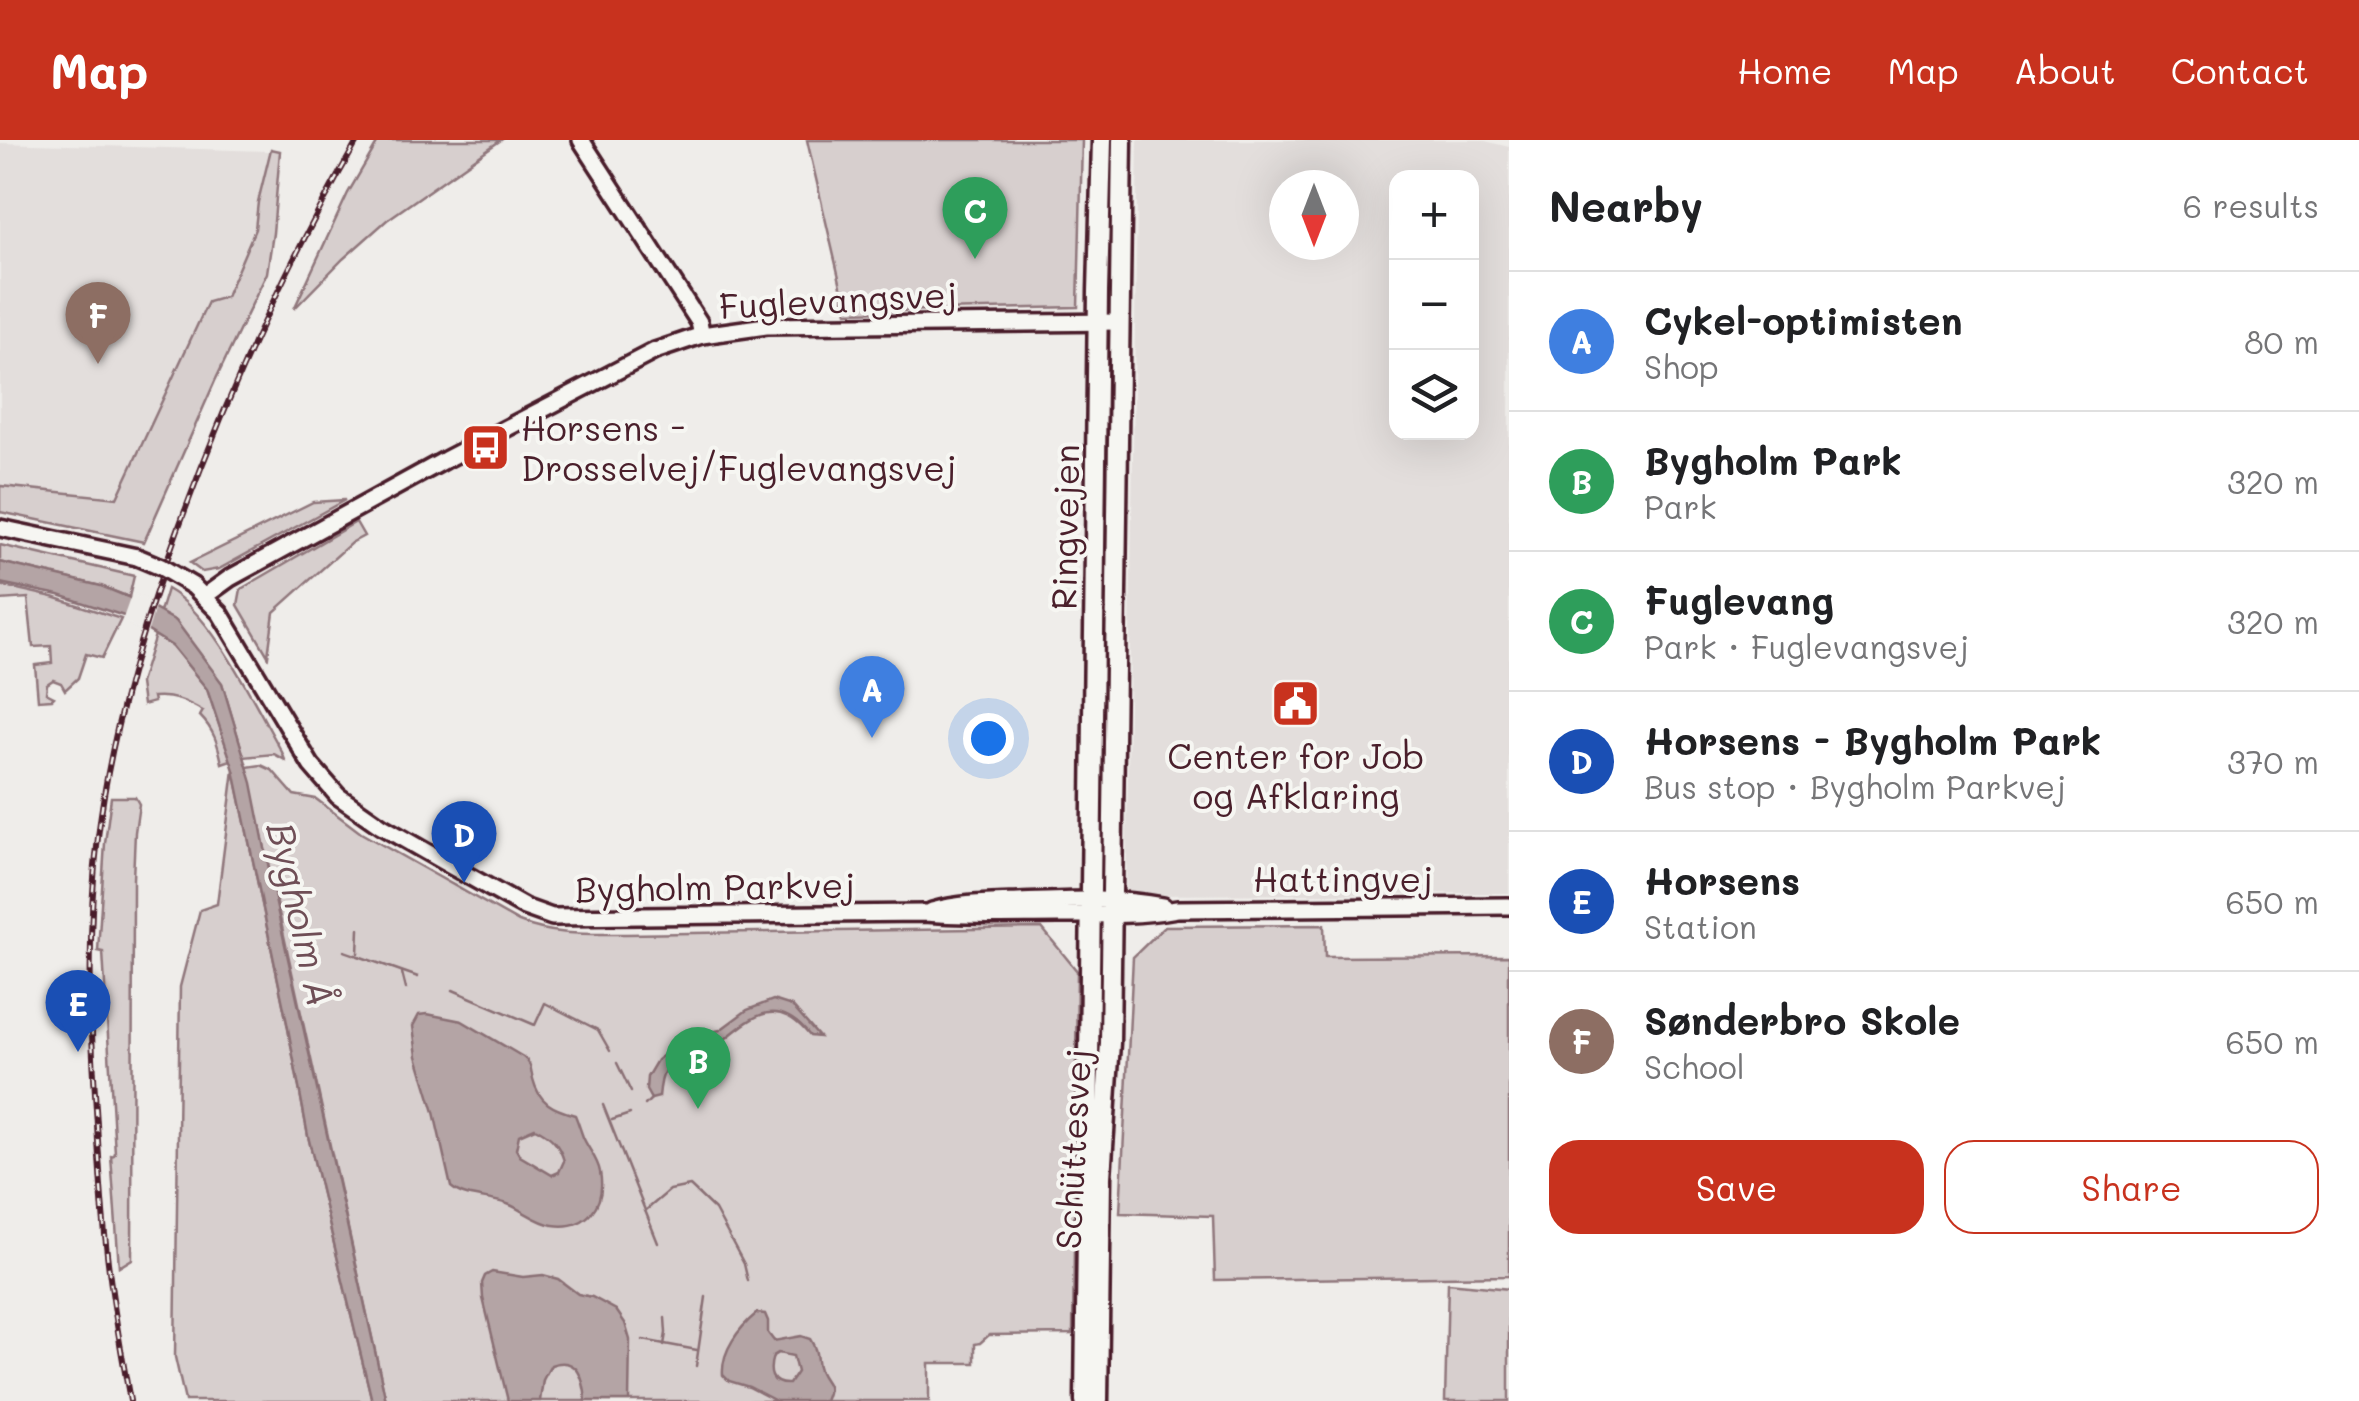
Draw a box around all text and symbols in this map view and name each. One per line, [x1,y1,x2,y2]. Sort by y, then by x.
text: Map [50,39,149,101]
text: Home [1737,47,1833,93]
text: Map [1888,47,1959,93]
text: About [2014,47,2116,93]
text: Contact [2171,47,2309,93]
north arrow [1269,170,1359,260]
map controls [1389,170,1479,440]
button: + [1389,170,1479,260]
pin: C [942,176,1008,259]
text: Nearby [1549,178,1703,233]
text: 6 results [2183,184,2319,226]
button: − [1389,260,1479,350]
street label: Fuglevangsvej [718,270,958,328]
pin: F [66,282,130,364]
text: Cykel-optimisten [1644,295,1962,345]
text: A [1570,320,1593,362]
text: 80 m [2244,320,2319,362]
text: Shop [1644,345,1719,387]
button: layers [1389,350,1479,440]
place label: Horsens - Drosselvej/Fuglevangsvej [521,404,957,490]
bus stop icon: Horsens - Drosselvej/Fuglevangsvej [460,421,512,473]
text: Bygholm Park [1644,435,1902,485]
street label: Ringvejen [1040,444,1088,610]
text: B [1571,460,1592,502]
text: 320 m [2227,460,2319,502]
text: Park [1644,485,1717,527]
text: Fuglevang [1644,575,1834,625]
text: C [1570,600,1593,642]
text: 320 m [2227,600,2319,642]
text: Park · Fuglevangsvej [1644,625,1969,667]
pin: A [840,656,904,738]
public building icon: Center for Job og Afklaring [1270,677,1322,729]
your location [963,713,1014,764]
text: Horsens - Bygholm Park [1644,715,2101,765]
place label: Center for Job og Afklaring [1167,732,1425,818]
text: D [1570,740,1593,782]
text: 370 m [2227,740,2319,782]
text: Bus stop · Bygholm Parkvej [1644,765,2066,807]
pin: D [432,800,496,883]
water label: Bygholm Å [256,817,347,1011]
street label: Hattingvej [1253,855,1433,901]
text: Horsens [1644,855,1800,905]
street label: Bygholm Parkvej [575,861,855,911]
text: E [1571,880,1592,922]
text: 650 m [2226,880,2319,922]
text: Station [1644,905,1757,947]
pin: E [46,970,110,1052]
text: Sønderbro Skole [1644,995,1960,1045]
text: F [1571,1020,1592,1062]
text: 650 m [2226,1020,2319,1062]
pin: B [666,1026,730,1109]
text: School [1644,1045,1745,1087]
street label: Schüttesvej [1044,1048,1100,1250]
button: Save [1549,1140,1924,1234]
button: Share [1944,1140,2319,1234]

